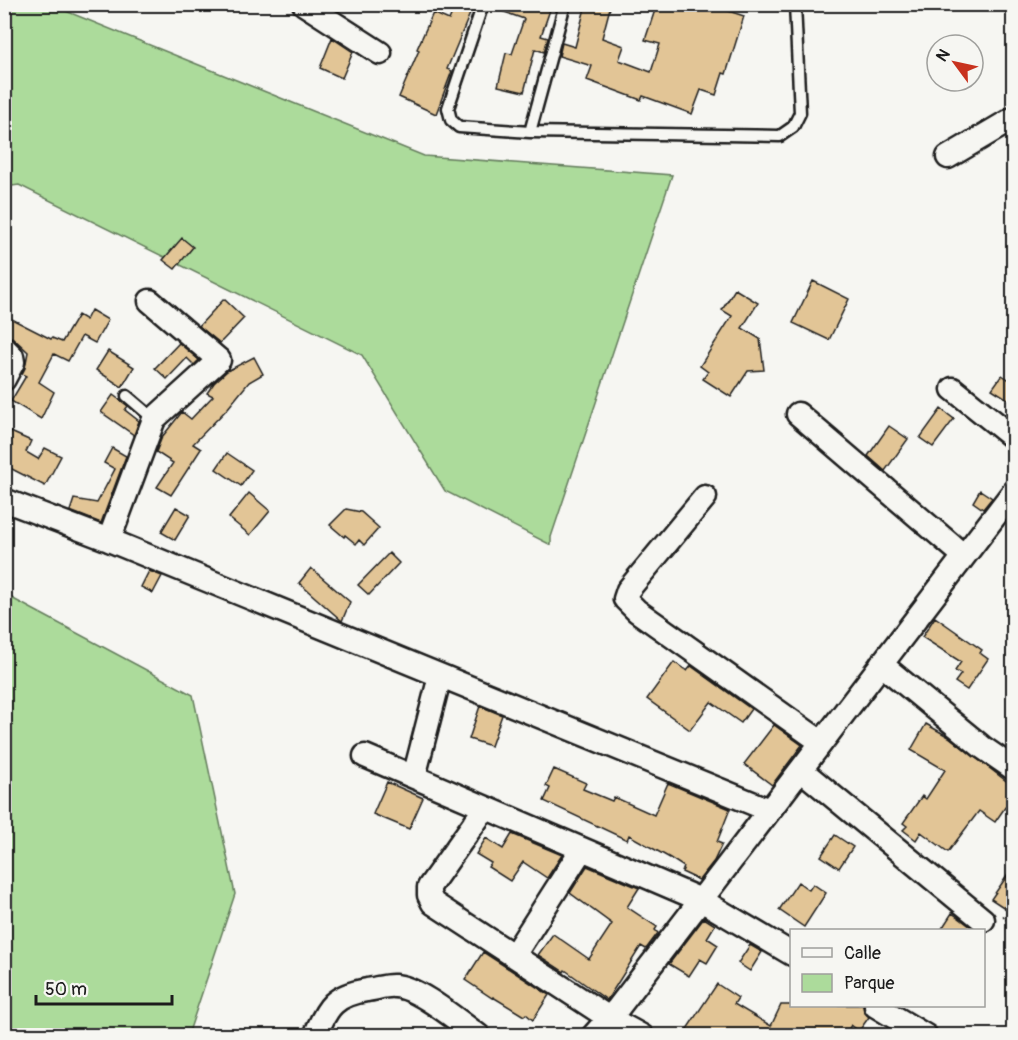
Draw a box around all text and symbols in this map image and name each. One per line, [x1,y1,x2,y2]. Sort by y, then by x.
north arrow [925,33,985,93]
text: N [932,45,955,65]
legend [790,929,985,1007]
text: Calle [844,942,881,965]
scale bar [36,968,172,1006]
text: Parque [844,972,894,995]
text: 50 m [45,978,87,1001]

